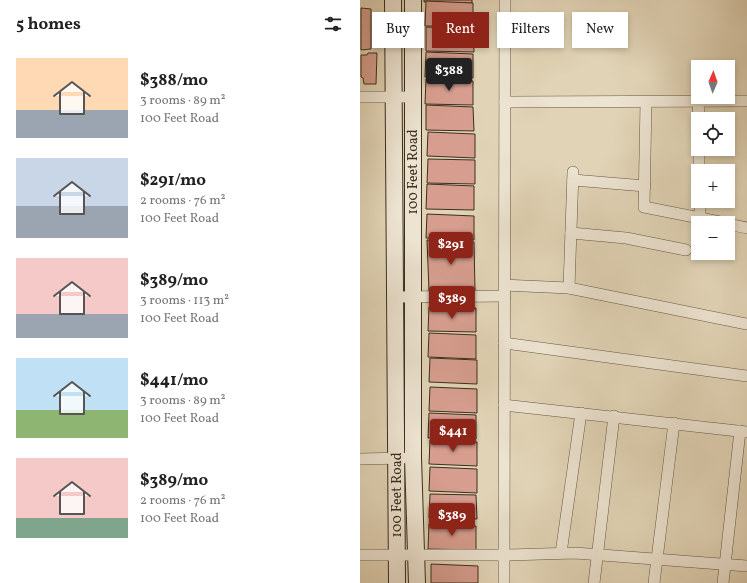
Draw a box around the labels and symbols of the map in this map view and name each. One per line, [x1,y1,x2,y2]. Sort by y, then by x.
pin: $388 [425,58,473,92]
north arrow [691,60,735,104]
street label: 100 Feet Road [404,129,423,215]
pin: $291 [427,232,475,266]
pin: $389 [428,286,476,320]
pin: $441 [429,419,477,453]
street label: 100 Feet Road [388,452,407,538]
pin: $389 [428,503,476,537]

